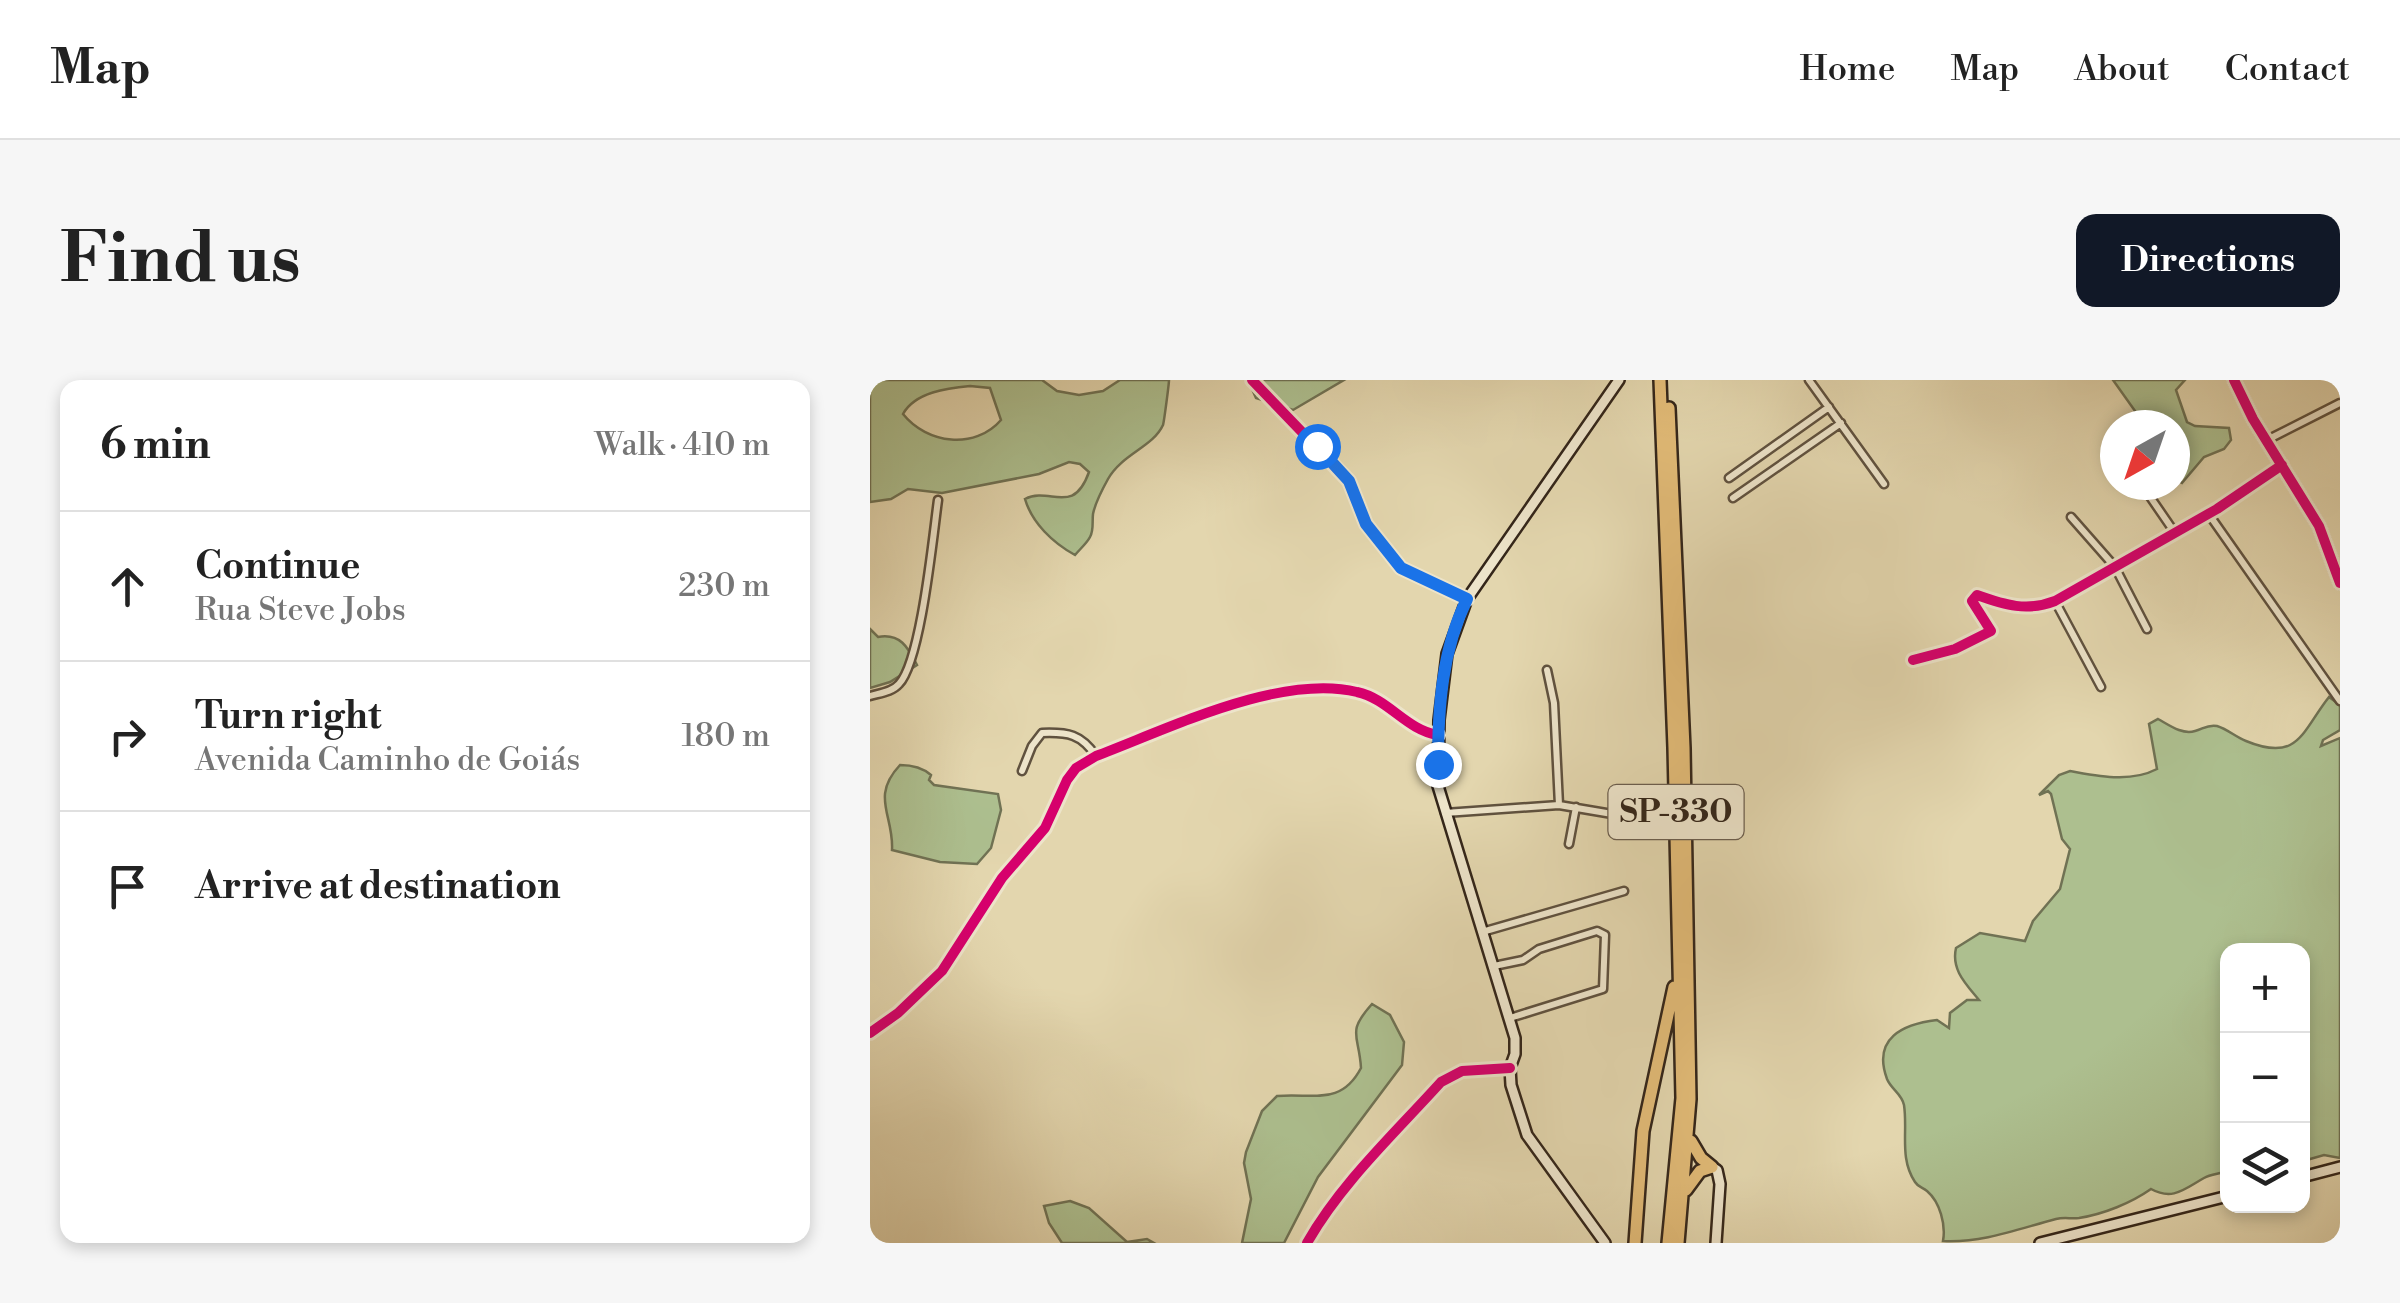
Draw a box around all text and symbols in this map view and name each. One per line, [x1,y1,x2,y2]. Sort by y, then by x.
text: Map [50,39,151,99]
text: Home [1799,48,1895,91]
text: Map [1950,48,2019,91]
text: About [2074,48,2170,91]
text: Contact [2225,48,2350,91]
button: Directions [2076,214,2340,307]
text: Find us [60,216,301,304]
north arrow [2100,410,2190,500]
text: 6 min [100,419,211,472]
route start [1295,424,1341,470]
text: Walk · 410 m [595,425,770,465]
text: Continue [195,543,360,590]
icon: ahead [100,559,155,614]
text: 230 m [678,566,770,606]
text: Rua Steve Jobs [195,590,406,630]
text: Turn right [195,693,381,740]
icon: right [100,709,155,764]
text: 180 m [681,716,770,756]
text: Avenida Caminho de Goiás [195,740,580,780]
route end [1416,742,1462,788]
road number: SP-330 [1608,785,1744,839]
icon: arrive [100,859,155,914]
text: Arrive at destination [195,863,561,910]
map controls [2220,943,2310,1213]
button: + [2220,943,2310,1033]
button: − [2220,1033,2310,1123]
button: layers [2220,1123,2310,1213]

